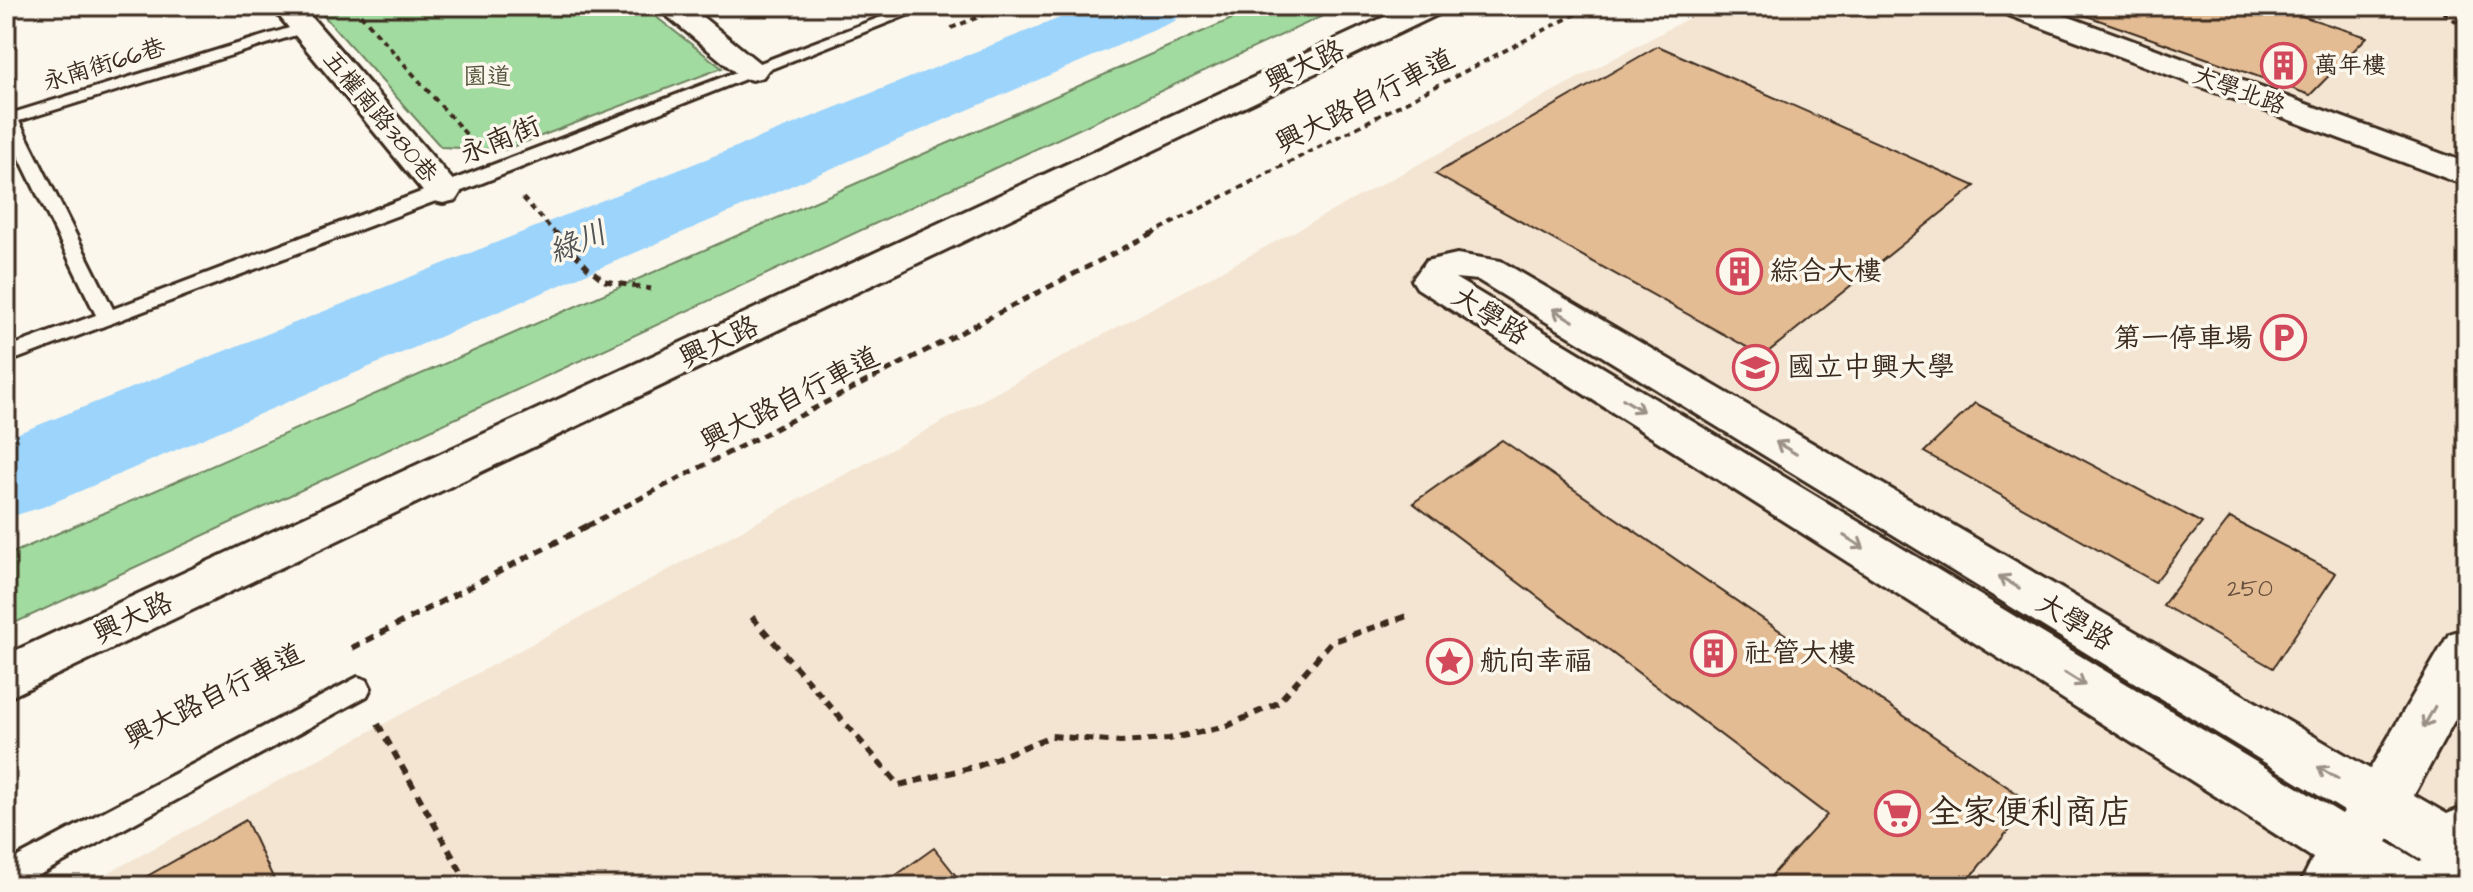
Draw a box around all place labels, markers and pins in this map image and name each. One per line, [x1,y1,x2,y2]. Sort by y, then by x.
building icon: 萬年樓 [2259,42,2307,90]
place label: 萬年樓 [2314,49,2386,83]
building icon: 綜合大樓 [1715,247,1763,295]
place label: 綜合大樓 [1770,252,1882,291]
parking icon: 第一停車場 [2260,314,2308,362]
place label: 第一停車場 [2113,319,2253,358]
school or university icon: 國立中興大學 [1732,343,1780,391]
place label: 國立中興大學 [1787,348,1955,387]
building icon: 社管大樓 [1689,629,1737,677]
place label: 社管大樓 [1744,634,1856,673]
place icon: 航向幸福 [1425,637,1473,685]
place label: 航向幸福 [1480,642,1592,681]
supermarket icon: 全家便利商店 [1873,789,1921,837]
place label: 全家便利商店 [1928,789,2132,837]

